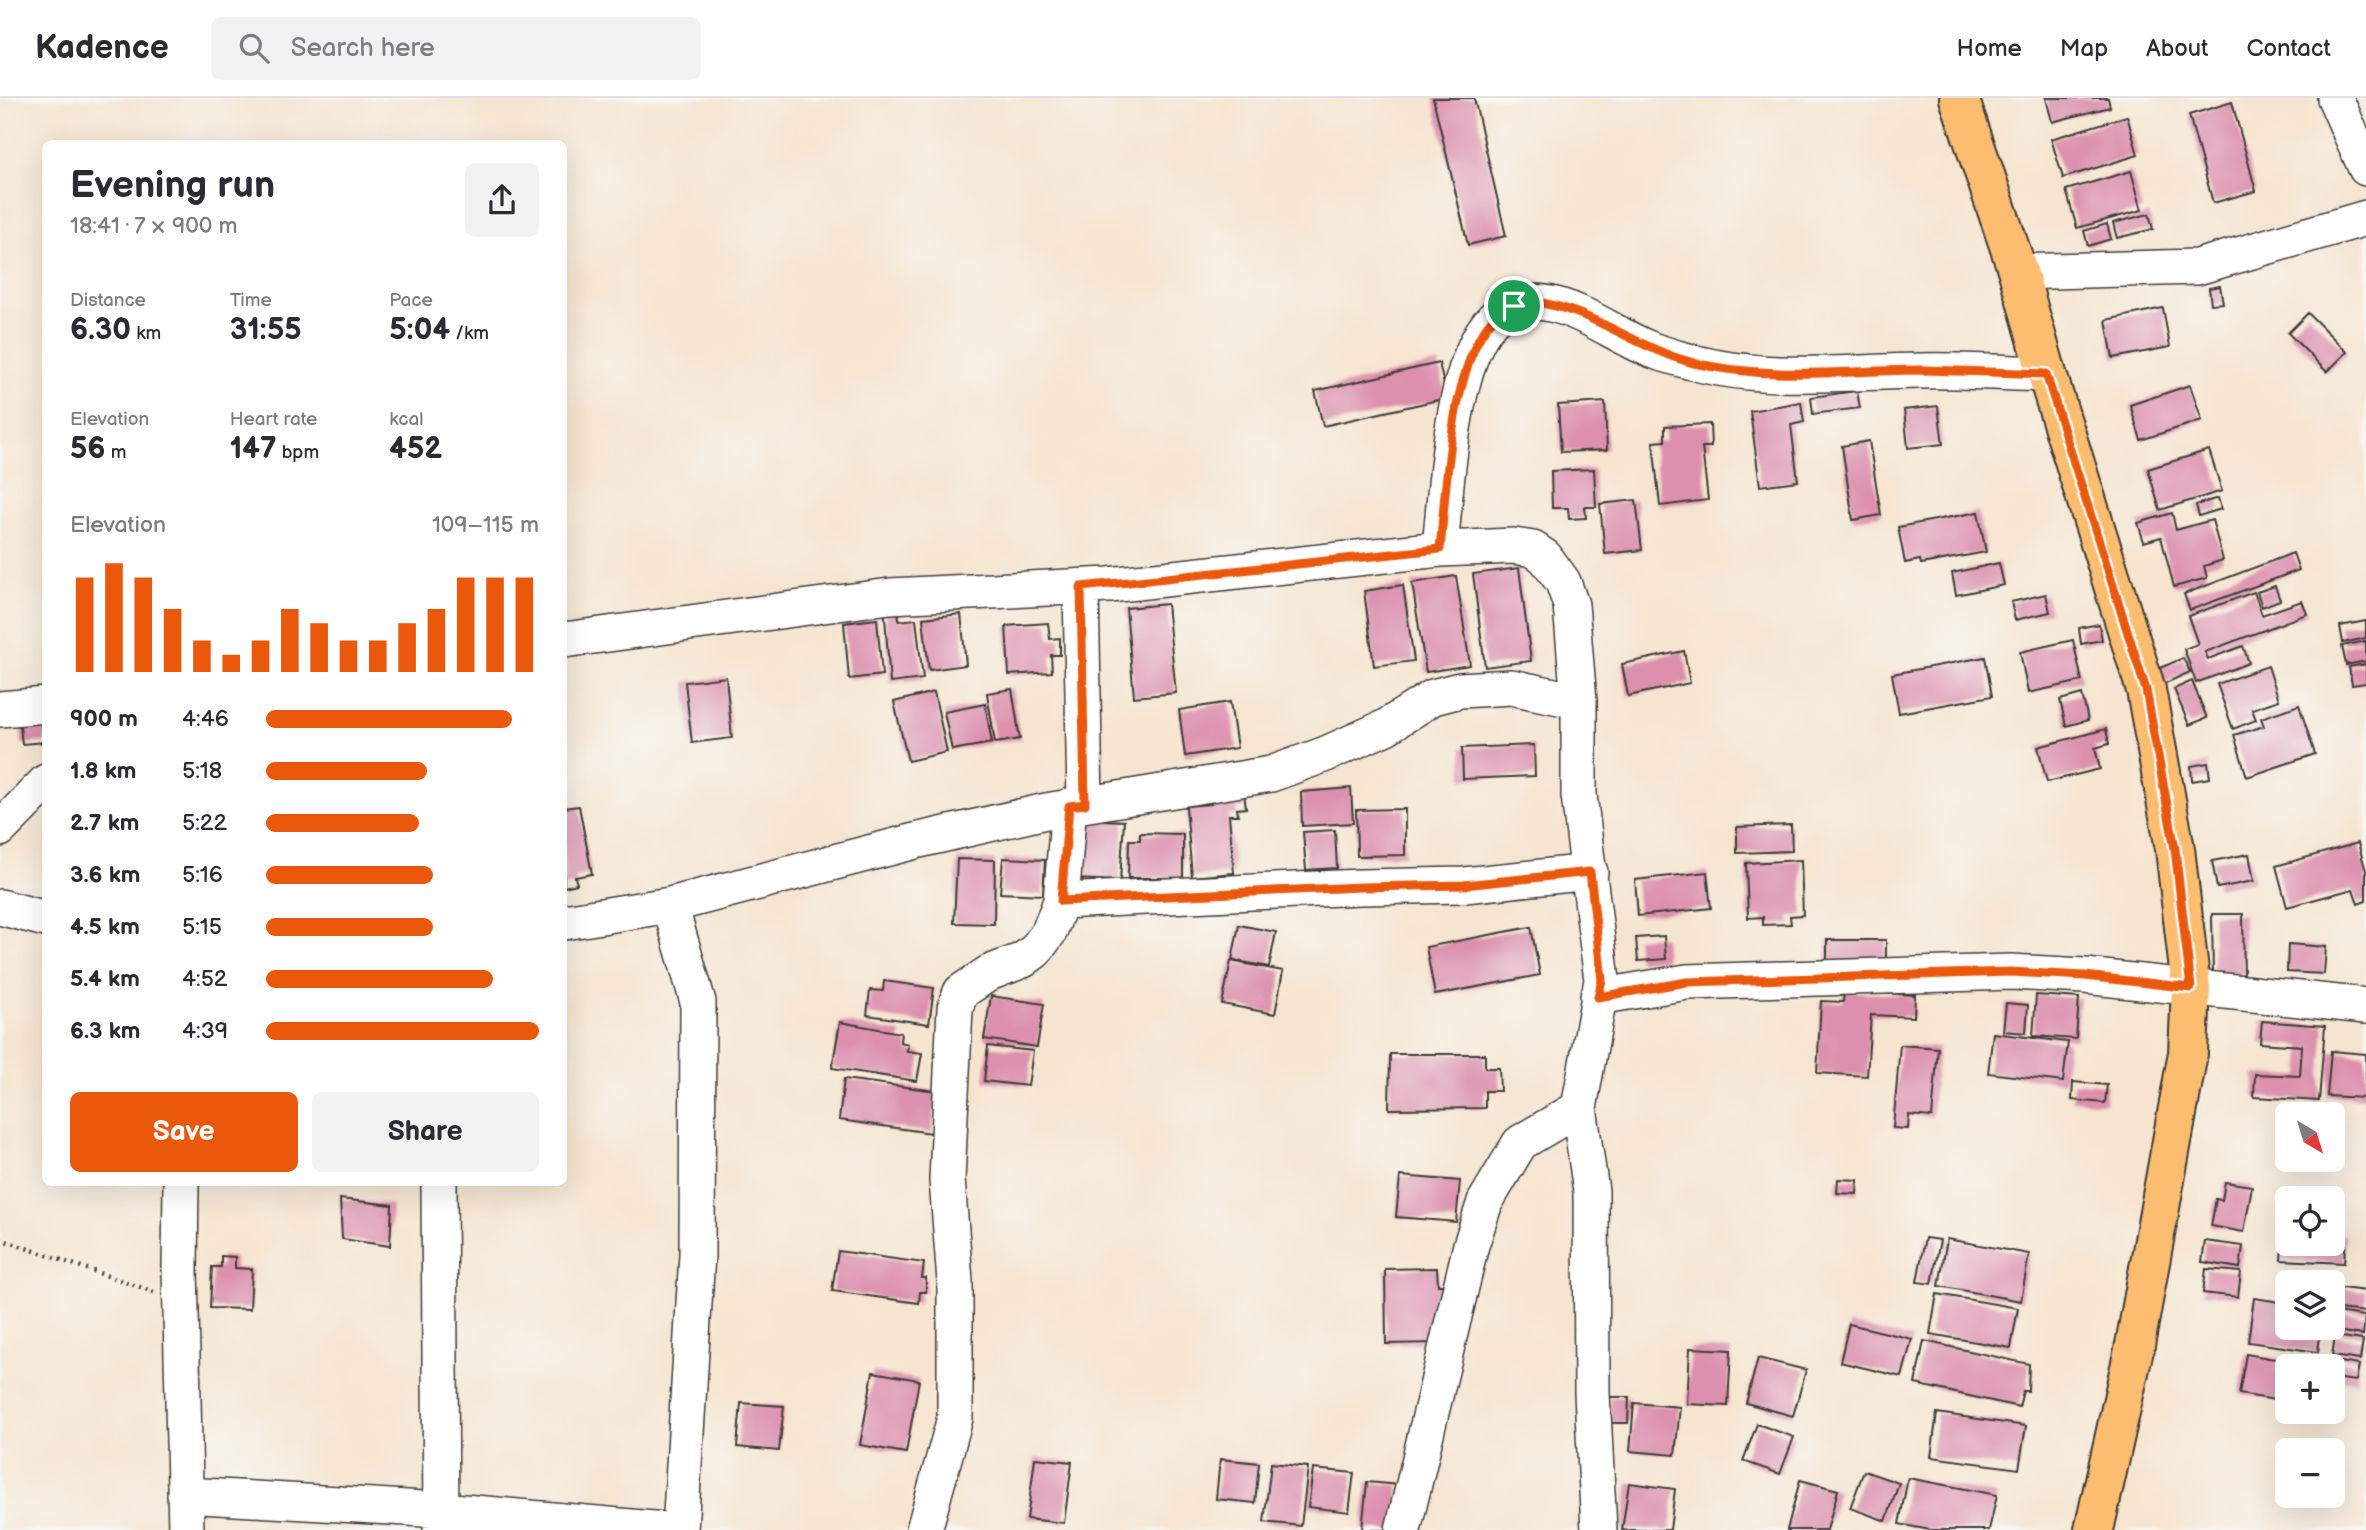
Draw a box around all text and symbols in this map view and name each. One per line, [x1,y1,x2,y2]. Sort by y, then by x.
search box [211,17,701,80]
text: Kadence [35,28,169,68]
icon: search [235,29,273,67]
text: Search here [291,33,435,64]
text: Home [1957,34,2022,63]
text: Map [2060,34,2108,63]
text: About [2146,34,2208,63]
text: Contact [2246,34,2331,63]
text: Evening run [70,163,275,208]
button: share [465,163,539,237]
text: 18:41 · 7 × 900 m [70,212,237,240]
pin [1484,276,1544,336]
icon: arrive [1495,287,1533,325]
text: Distance [70,289,146,312]
text: Time [230,289,272,312]
text: Pace [389,289,433,312]
text: 6.30 [70,312,131,348]
text: 31:55 [230,312,302,348]
text: 5:04 [389,312,450,348]
text: km [131,322,161,345]
text: /km [450,322,489,345]
text: Elevation [70,408,149,431]
text: Heart rate [230,408,317,431]
text: kcal [389,408,423,431]
text: 56 [70,431,106,467]
text: 147 [230,431,277,467]
text: 452 [389,431,442,467]
text: m [106,441,126,464]
text: bpm [277,441,319,464]
text: Elevation [70,511,166,539]
text: 109–115 m [432,511,539,539]
text: 900 m [70,705,138,733]
text: 4:46 [182,705,229,733]
text: 1.8 km [70,757,136,785]
text: 5:18 [182,757,222,785]
text: 2.7 km [70,809,139,837]
text: 5:22 [182,809,227,837]
text: 3.6 km [70,861,140,889]
text: 5:16 [182,861,223,889]
text: 4.5 km [70,913,140,941]
text: 5:15 [182,913,222,941]
text: 5.4 km [70,965,140,993]
text: 4:52 [182,965,227,993]
text: 6.3 km [70,1017,140,1045]
text: 4:39 [182,1017,228,1045]
button: Save [70,1092,298,1172]
button: Share [312,1092,539,1172]
north arrow [2275,1102,2345,1172]
map controls [2275,1102,2345,1508]
button: locate [2275,1186,2345,1256]
button: layers [2275,1270,2345,1340]
button: + [2275,1354,2345,1424]
button: − [2275,1438,2345,1508]

